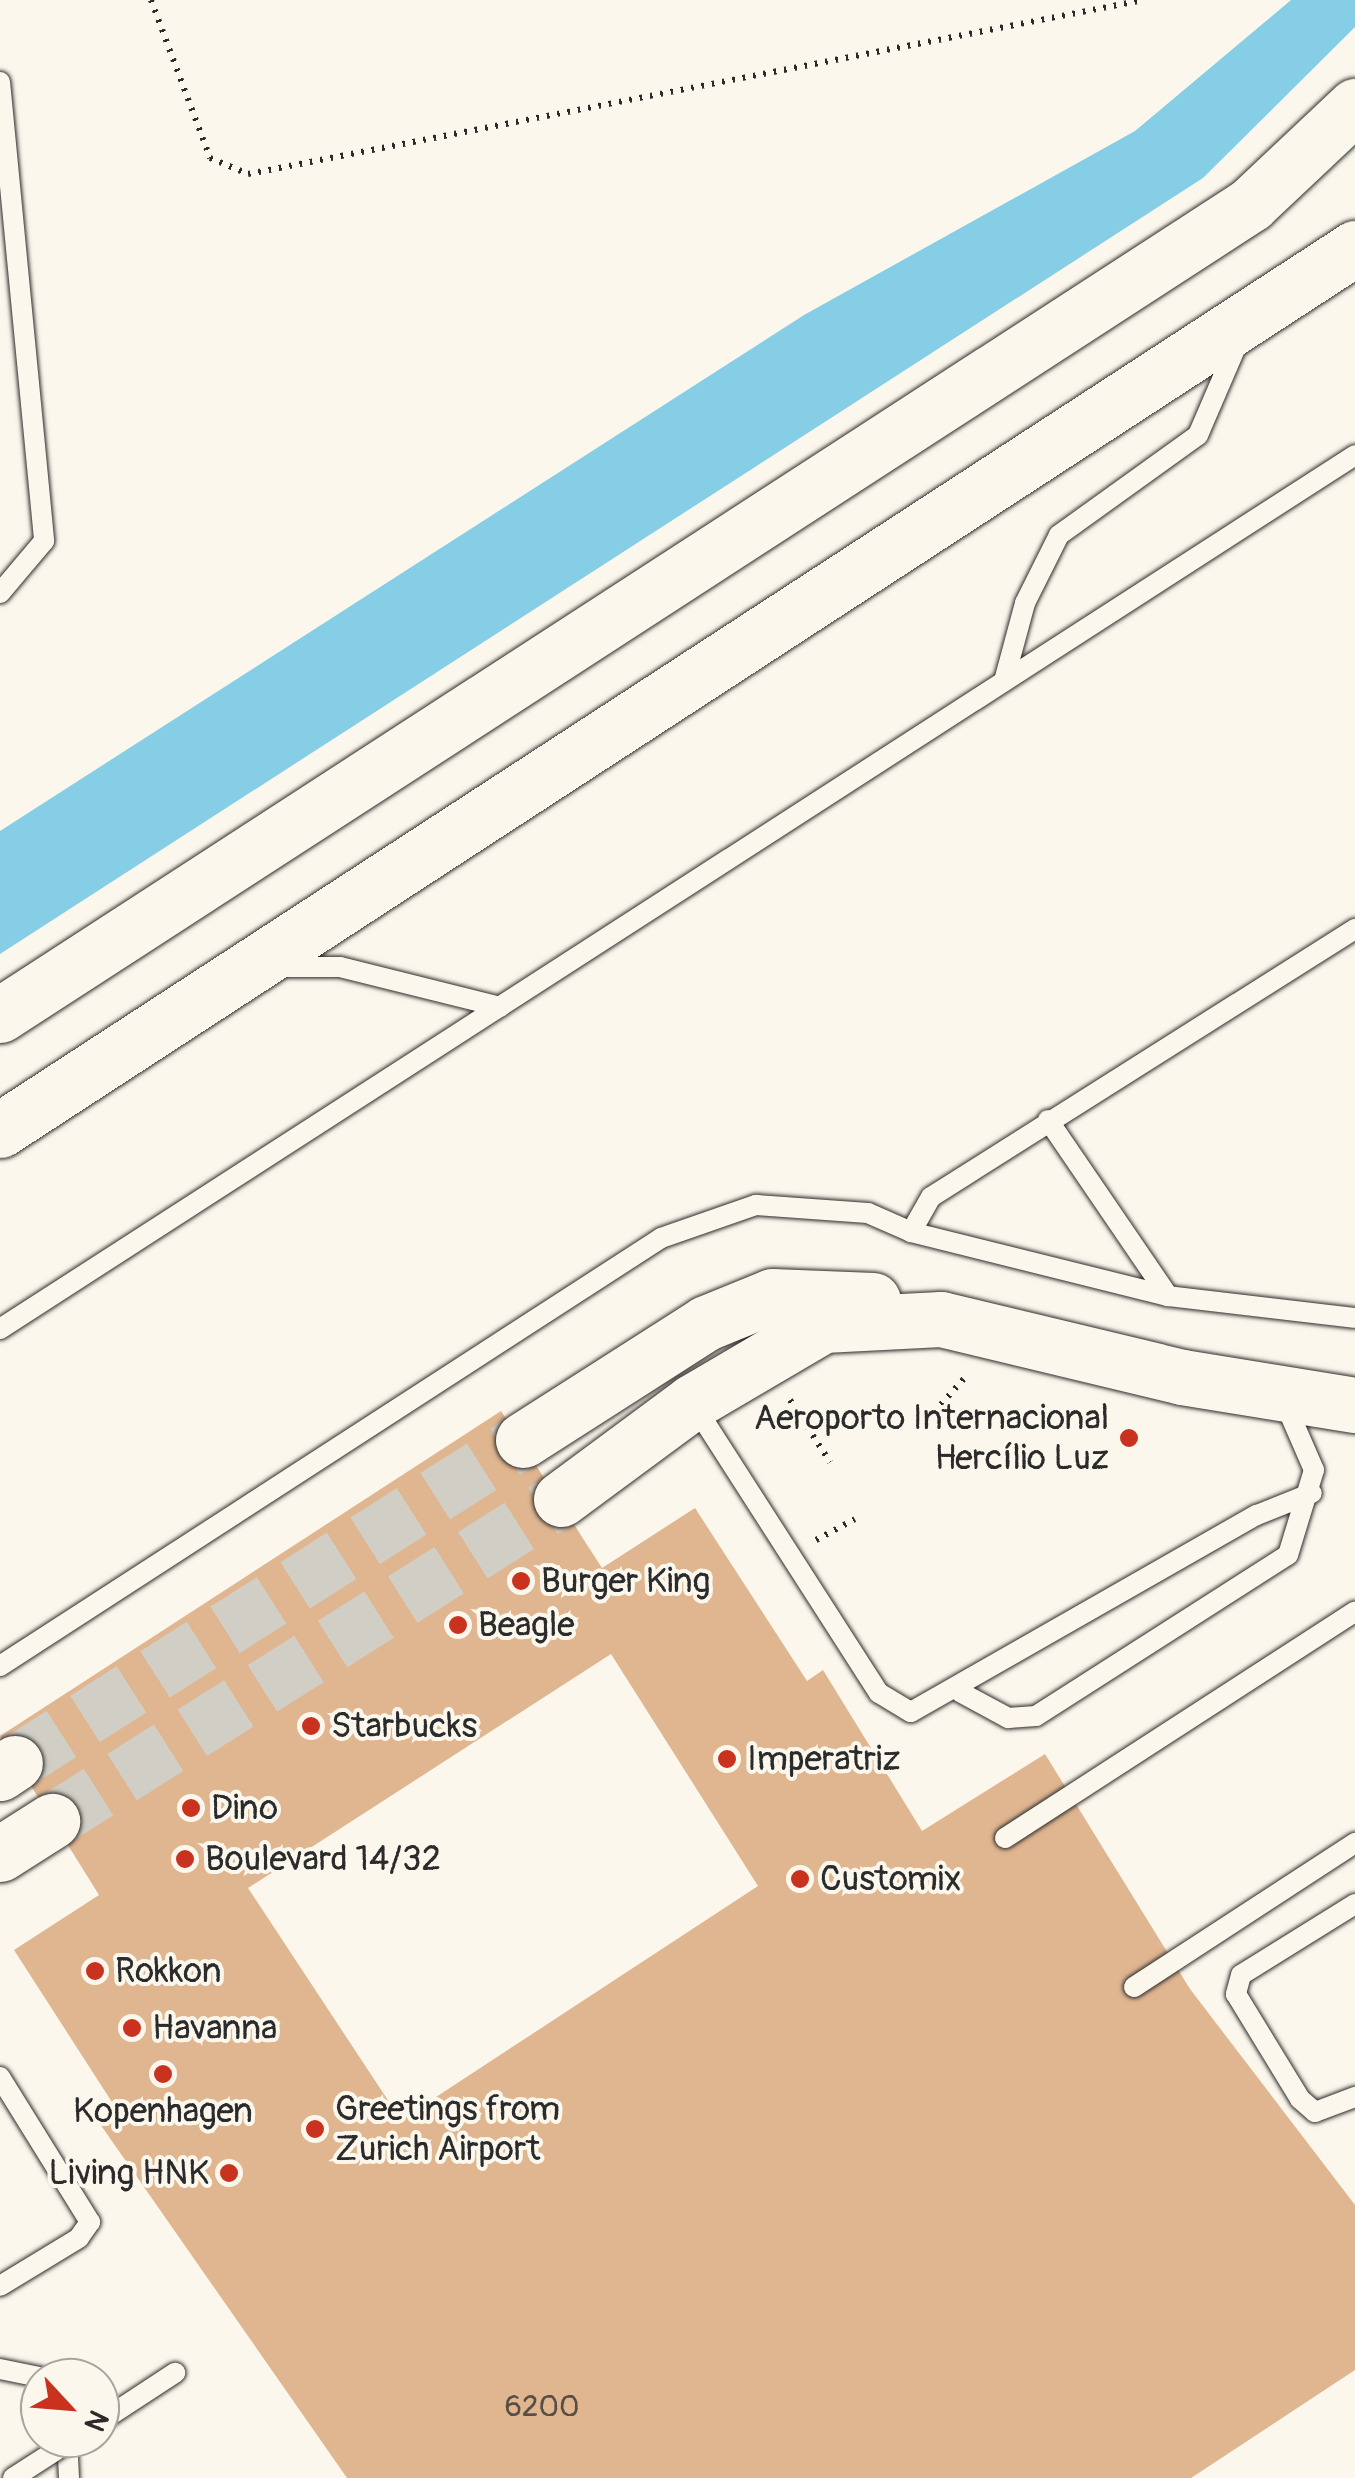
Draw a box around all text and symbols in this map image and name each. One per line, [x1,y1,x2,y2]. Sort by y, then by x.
place label: Aeroporto Internacional Hercílio Luz [754,1397,1109,1479]
marker: Aeroporto Internacional Hercílio Luz [1118,1427,1140,1449]
place label: Burger King [541,1560,710,1602]
marker: Burger King [510,1570,532,1592]
place label: Beagle [478,1604,575,1646]
marker: Beagle [447,1614,469,1636]
place label: Starbucks [331,1705,477,1747]
marker: Starbucks [300,1715,322,1737]
place label: Imperatriz [747,1738,901,1780]
marker: Imperatriz [716,1748,738,1770]
place label: Dino [211,1787,278,1829]
marker: Dino [180,1797,202,1819]
place label: Boulevard 14/32 [205,1838,441,1880]
marker: Boulevard 14/32 [174,1848,196,1870]
place label: Customix [820,1858,962,1900]
marker: Customix [789,1868,811,1890]
place label: Rokkon [115,1950,222,1992]
marker: Rokkon [84,1960,106,1982]
place label: Havanna [152,2007,277,2049]
marker: Havanna [121,2017,143,2039]
marker: Kopenhagen [152,2063,174,2085]
place label: Greetings from Zurich Airport [335,2088,560,2170]
place label: Kopenhagen [73,2090,253,2132]
marker: Greetings from Zurich Airport [304,2118,326,2140]
place label: Living HNK [48,2152,209,2194]
marker: Living HNK [218,2162,240,2184]
north arrow [20,2358,120,2458]
house number: 6200 [504,2389,580,2425]
text: N [76,2404,115,2437]

